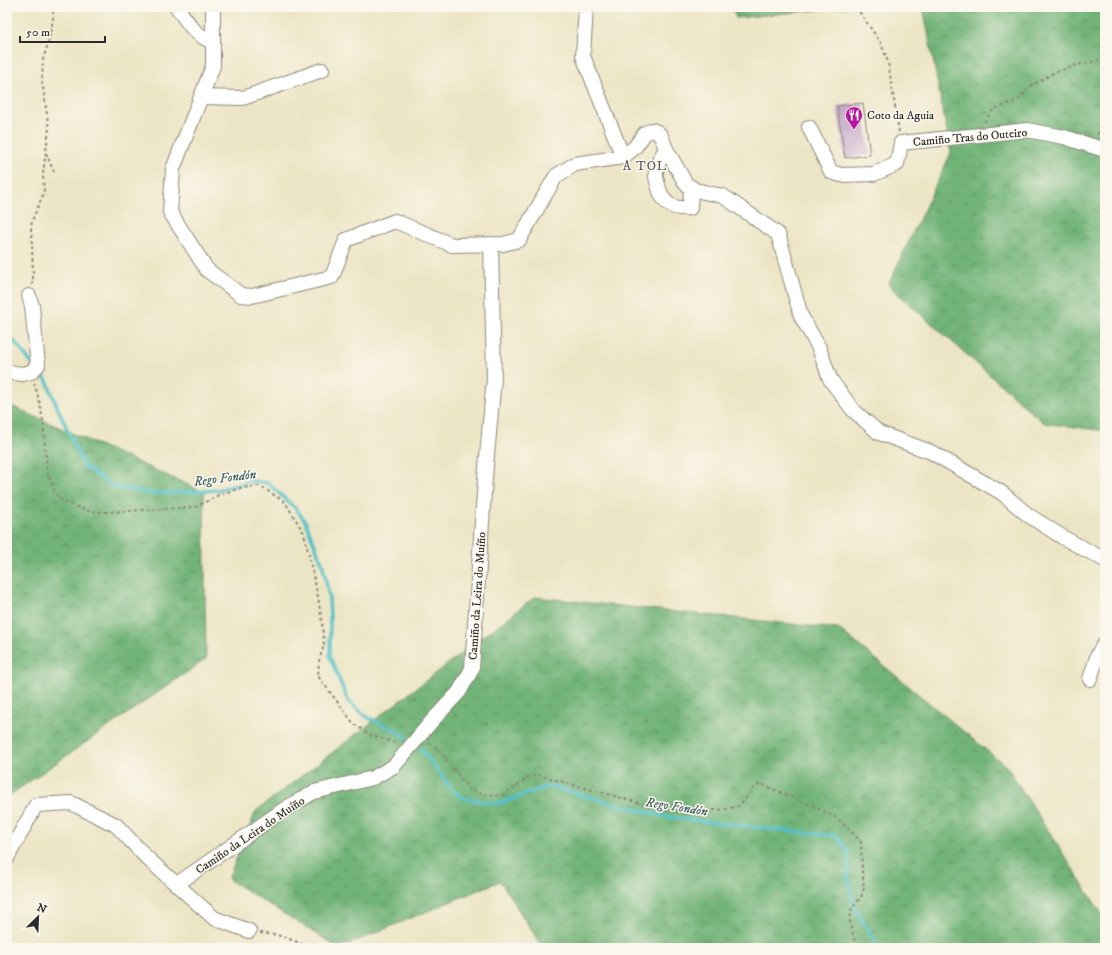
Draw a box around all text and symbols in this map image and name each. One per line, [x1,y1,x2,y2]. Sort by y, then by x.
scale bar [20,18,105,44]
text: 50 m [26,25,50,40]
restaurant icon: Coto da Aguia [844,105,864,130]
place label: Coto da Aguia [867,108,935,123]
street label: Camiño Tras do Outeiro [912,125,1028,150]
district label: A TOL [623,158,667,174]
water label: Rego Fondón [192,466,258,490]
street label: Camiño da Leira do Muíño [466,531,489,661]
street label: Camiño da Leira do Muíño [193,793,308,878]
water label: Rego Fondón [644,794,709,820]
north arrow [18,897,58,937]
text: N [35,901,49,917]

